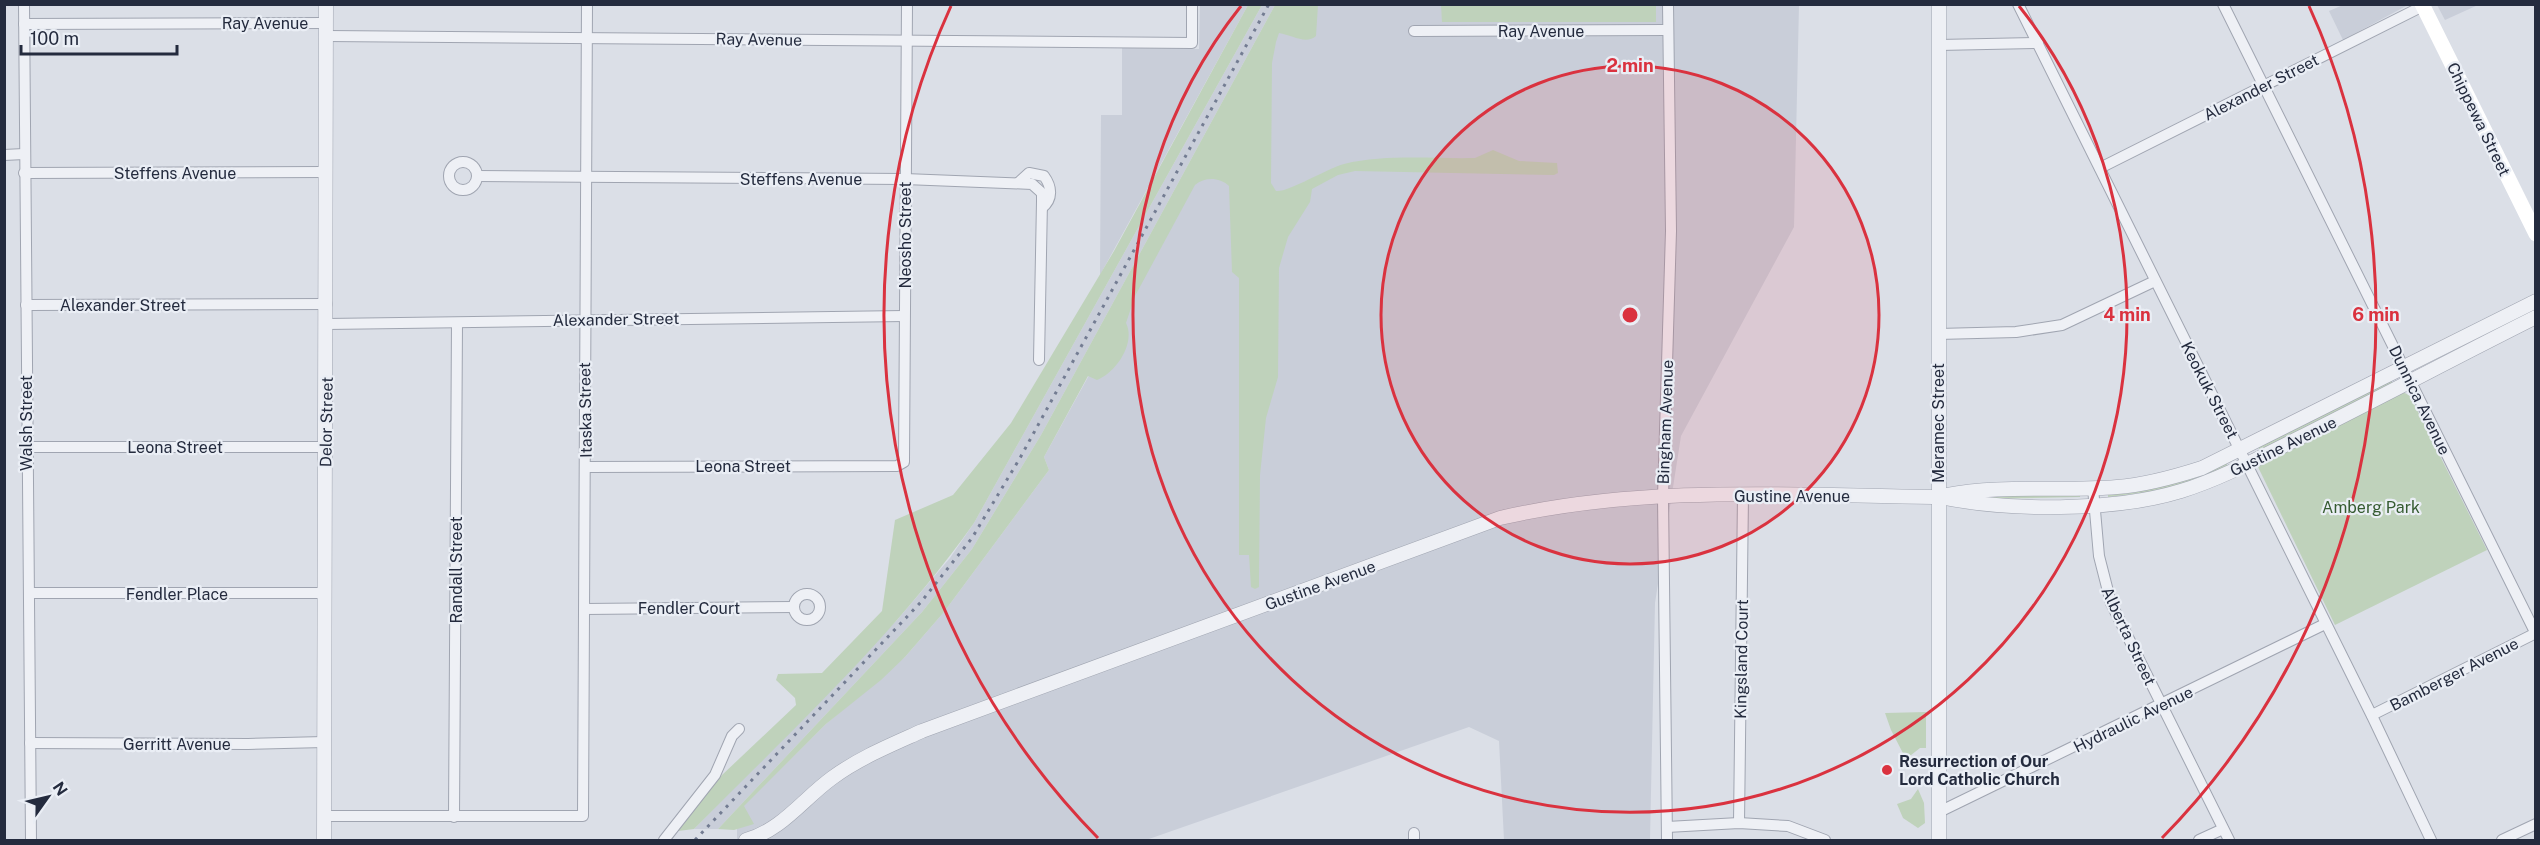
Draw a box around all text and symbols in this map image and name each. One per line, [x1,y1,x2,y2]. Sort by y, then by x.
street label: Ray Avenue [222,14,308,33]
scale bar [21,18,177,56]
street label: Ray Avenue [1498,22,1584,41]
text: 100 m [30,28,79,49]
street label: Ray Avenue [716,29,802,50]
street label: Alexander Street [2201,50,2322,125]
text: 2 min [1606,55,1654,76]
street label: Chippewa Street [2443,59,2514,179]
street label: Steffens Avenue [114,164,236,183]
street label: Steffens Avenue [740,170,862,189]
street label: Neosho Street [896,182,915,288]
street label: Alexander Street [60,296,186,315]
text: 4 min [2103,304,2151,325]
text: 6 min [2352,304,2400,325]
centre of rings [1620,305,1640,325]
street label: Alexander Street [553,309,679,330]
street label: Keokuk Street [2177,339,2242,442]
street label: Dunnica Avenue [2385,342,2454,458]
street label: Bingham Avenue [1654,359,1677,485]
street label: Itaska Street [575,362,596,458]
street label: Meramec Street [1929,363,1948,483]
street label: Walsh Street [17,375,36,471]
street label: Delor Street [316,377,337,467]
street label: Gustine Avenue [2227,412,2340,480]
street label: Leona Street [127,438,223,457]
street label: Leona Street [695,457,791,476]
street label: Gustine Avenue [1734,487,1850,506]
park label: Amberg Park [2322,498,2420,517]
street label: Randall Street [447,516,466,624]
street label: Gustine Avenue [1262,557,1378,614]
street label: Alberta Street [2097,584,2160,688]
street label: Fendler Place [126,585,228,604]
street label: Fendler Court [638,599,740,618]
street label: Kingsland Court [1731,599,1752,719]
street label: Bamberger Avenue [2387,634,2522,715]
street label: Hydraulic Avenue [2070,682,2196,757]
street label: Gerritt Avenue [123,735,231,754]
place label: Resurrection of Our Lord Catholic Church [1899,752,2060,789]
marker: Resurrection of Our Lord Catholic Church [1880,763,1894,777]
north arrow [18,767,78,827]
text: N [49,778,71,799]

